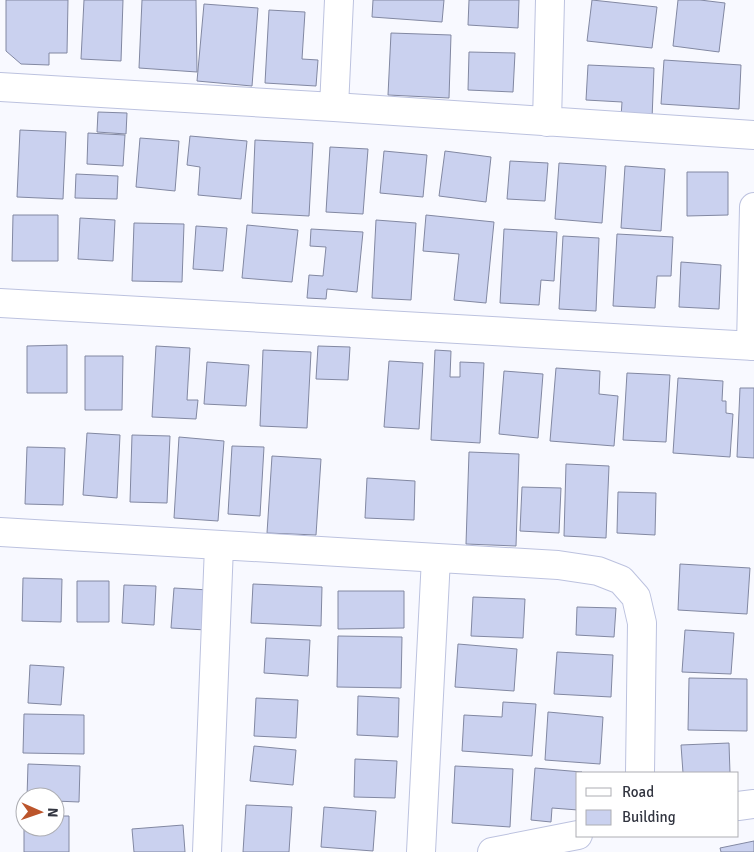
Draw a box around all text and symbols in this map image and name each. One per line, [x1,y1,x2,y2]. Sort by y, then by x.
legend [576,772,739,837]
text: Road [622,783,654,801]
north arrow [15,787,65,837]
text: N [44,807,61,818]
text: Building [622,808,676,826]

